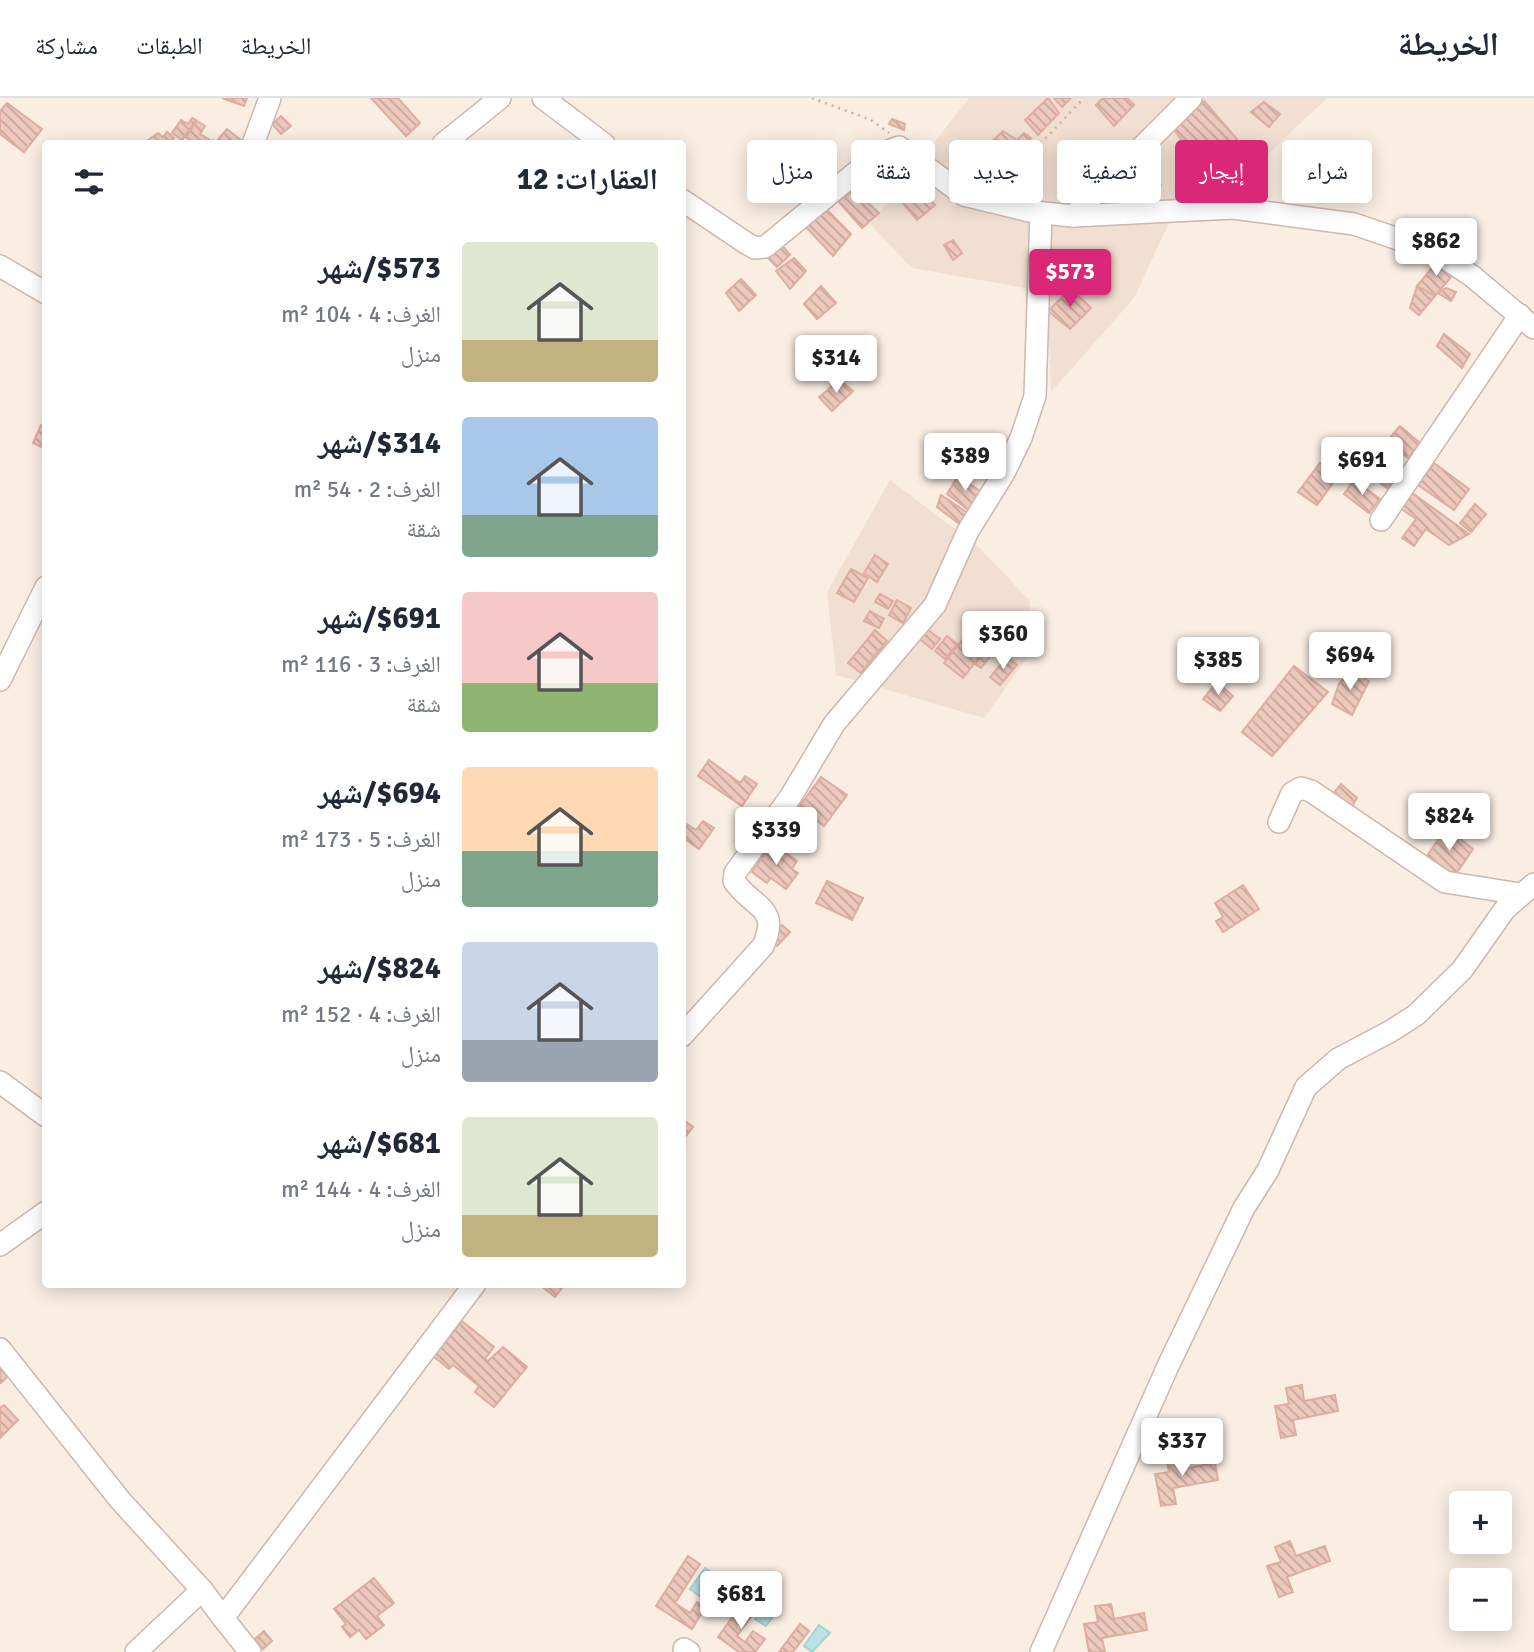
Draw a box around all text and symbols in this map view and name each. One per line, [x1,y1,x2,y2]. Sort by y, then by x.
text: الخريطة [1398,24,1499,65]
text: مشاركة [35,31,98,61]
text: الطبقات [136,31,203,61]
text: الخريطة [241,31,311,61]
chip: منزل [747,140,837,203]
chip: شقة [851,140,935,203]
chip: جديد [949,140,1043,203]
chip: تصفية [1057,140,1161,203]
chip: إيجار [1175,140,1268,203]
chip: شراء [1282,140,1372,203]
text: العقارات: 12 [517,161,658,198]
icon: filters [70,163,108,201]
pin: $862 [1395,218,1477,278]
text: $862 [1411,226,1461,255]
text: $573/شهر [318,250,441,287]
pin: $573 [1029,250,1111,309]
text: $573 [1045,257,1095,286]
icon: home [518,270,602,354]
text: الغرف: 4 · 104 m² [281,300,441,329]
pin: $314 [795,336,877,395]
text: منزل [401,340,441,369]
text: $314 [811,343,861,372]
text: $314/شهر [318,425,441,462]
pin: $389 [924,434,1006,493]
pin: $691 [1321,438,1403,497]
text: $389 [940,441,990,470]
icon: home [518,445,602,529]
text: $691 [1337,445,1387,474]
text: الغرف: 2 · 54 m² [294,475,441,504]
text: شقة [407,515,441,544]
text: $691/شهر [318,600,441,637]
pin: $360 [962,612,1044,671]
text: $360 [978,619,1028,648]
icon: home [518,620,602,704]
pin: $694 [1309,632,1391,692]
pin: $385 [1177,638,1259,697]
text: $694 [1325,640,1375,669]
text: $385 [1193,645,1243,674]
text: الغرف: 3 · 116 m² [281,650,441,679]
text: شقة [407,690,441,719]
text: $694/شهر [318,775,441,812]
pin: $824 [1408,794,1490,853]
icon: home [518,795,602,879]
text: $824 [1424,801,1474,830]
pin: $339 [735,808,817,867]
text: $339 [751,815,801,844]
text: الغرف: 5 · 173 m² [281,825,441,854]
text: منزل [401,865,441,894]
text: $824/شهر [318,950,441,987]
icon: home [518,970,602,1054]
text: الغرف: 4 · 152 m² [281,1000,441,1029]
text: منزل [401,1040,441,1069]
text: $681/شهر [318,1125,441,1162]
icon: home [518,1145,602,1229]
text: الغرف: 4 · 144 m² [281,1175,441,1204]
text: منزل [401,1215,441,1244]
pin: $337 [1141,1418,1223,1478]
text: $337 [1157,1426,1207,1455]
map controls [1449,1491,1512,1631]
button: + [1449,1491,1512,1554]
button: − [1449,1568,1512,1631]
pin: $681 [700,1572,782,1631]
text: $681 [716,1579,766,1608]

